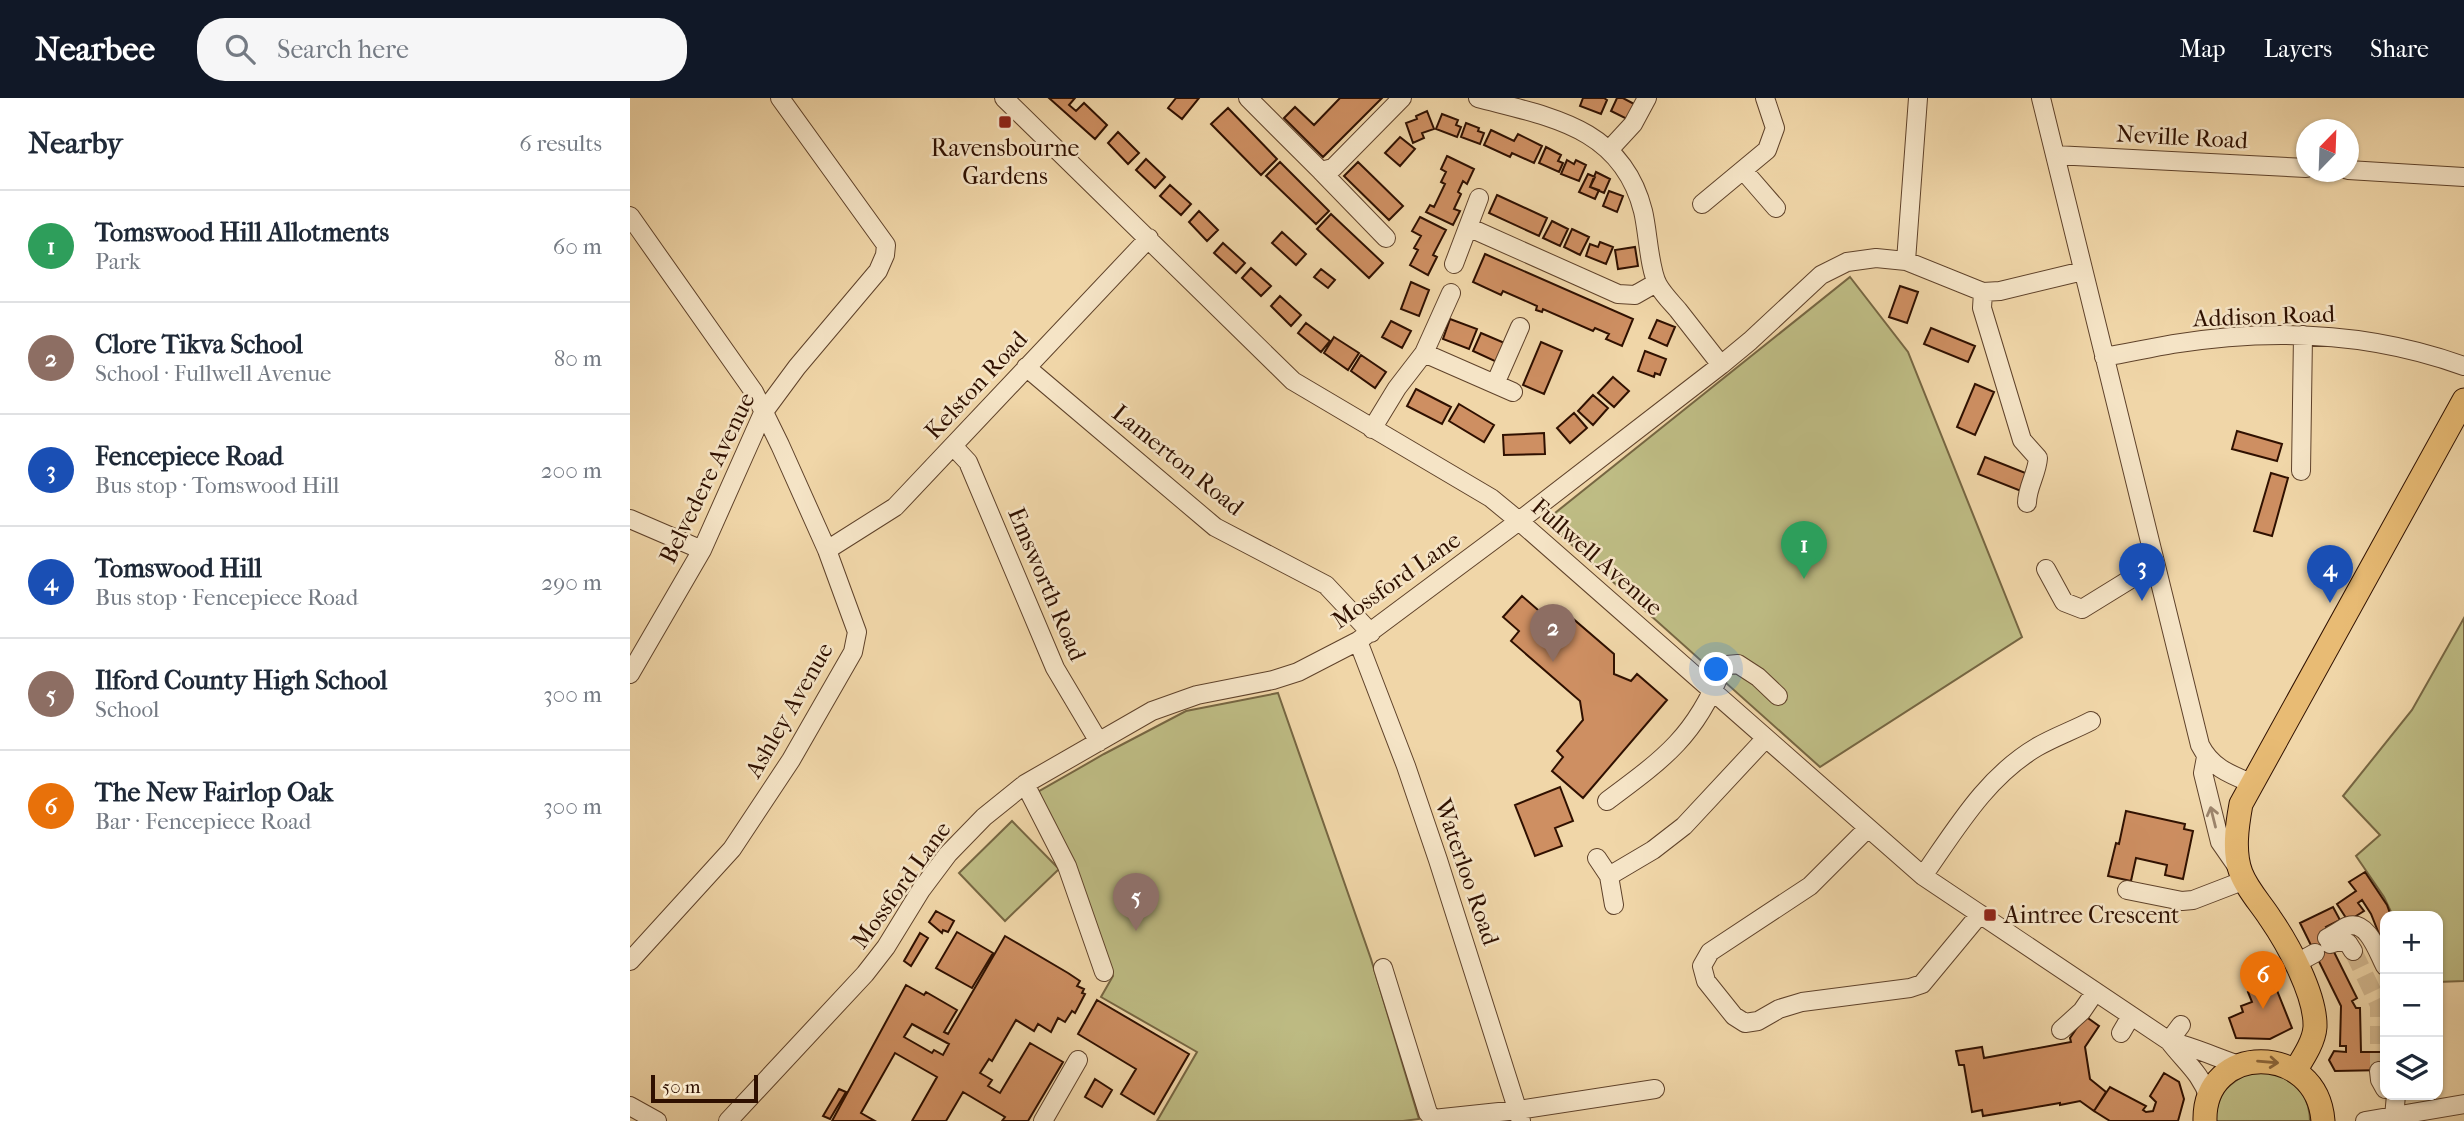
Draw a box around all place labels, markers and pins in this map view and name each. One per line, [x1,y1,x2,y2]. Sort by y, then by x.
marker: Ravensbourne Gardens [997,114,1013,130]
place label: Ravensbourne Gardens [931,134,1079,190]
pin: 1 [1781,521,1827,579]
pin: 3 [2119,543,2165,601]
pin: 4 [2307,545,2353,603]
pin: 2 [1530,604,1576,662]
pin: 5 [1113,873,1159,931]
place label: Aintree Crescent [2003,901,2180,929]
marker: Aintree Crescent [1982,907,1998,923]
pin: 6 [2240,951,2286,1009]

